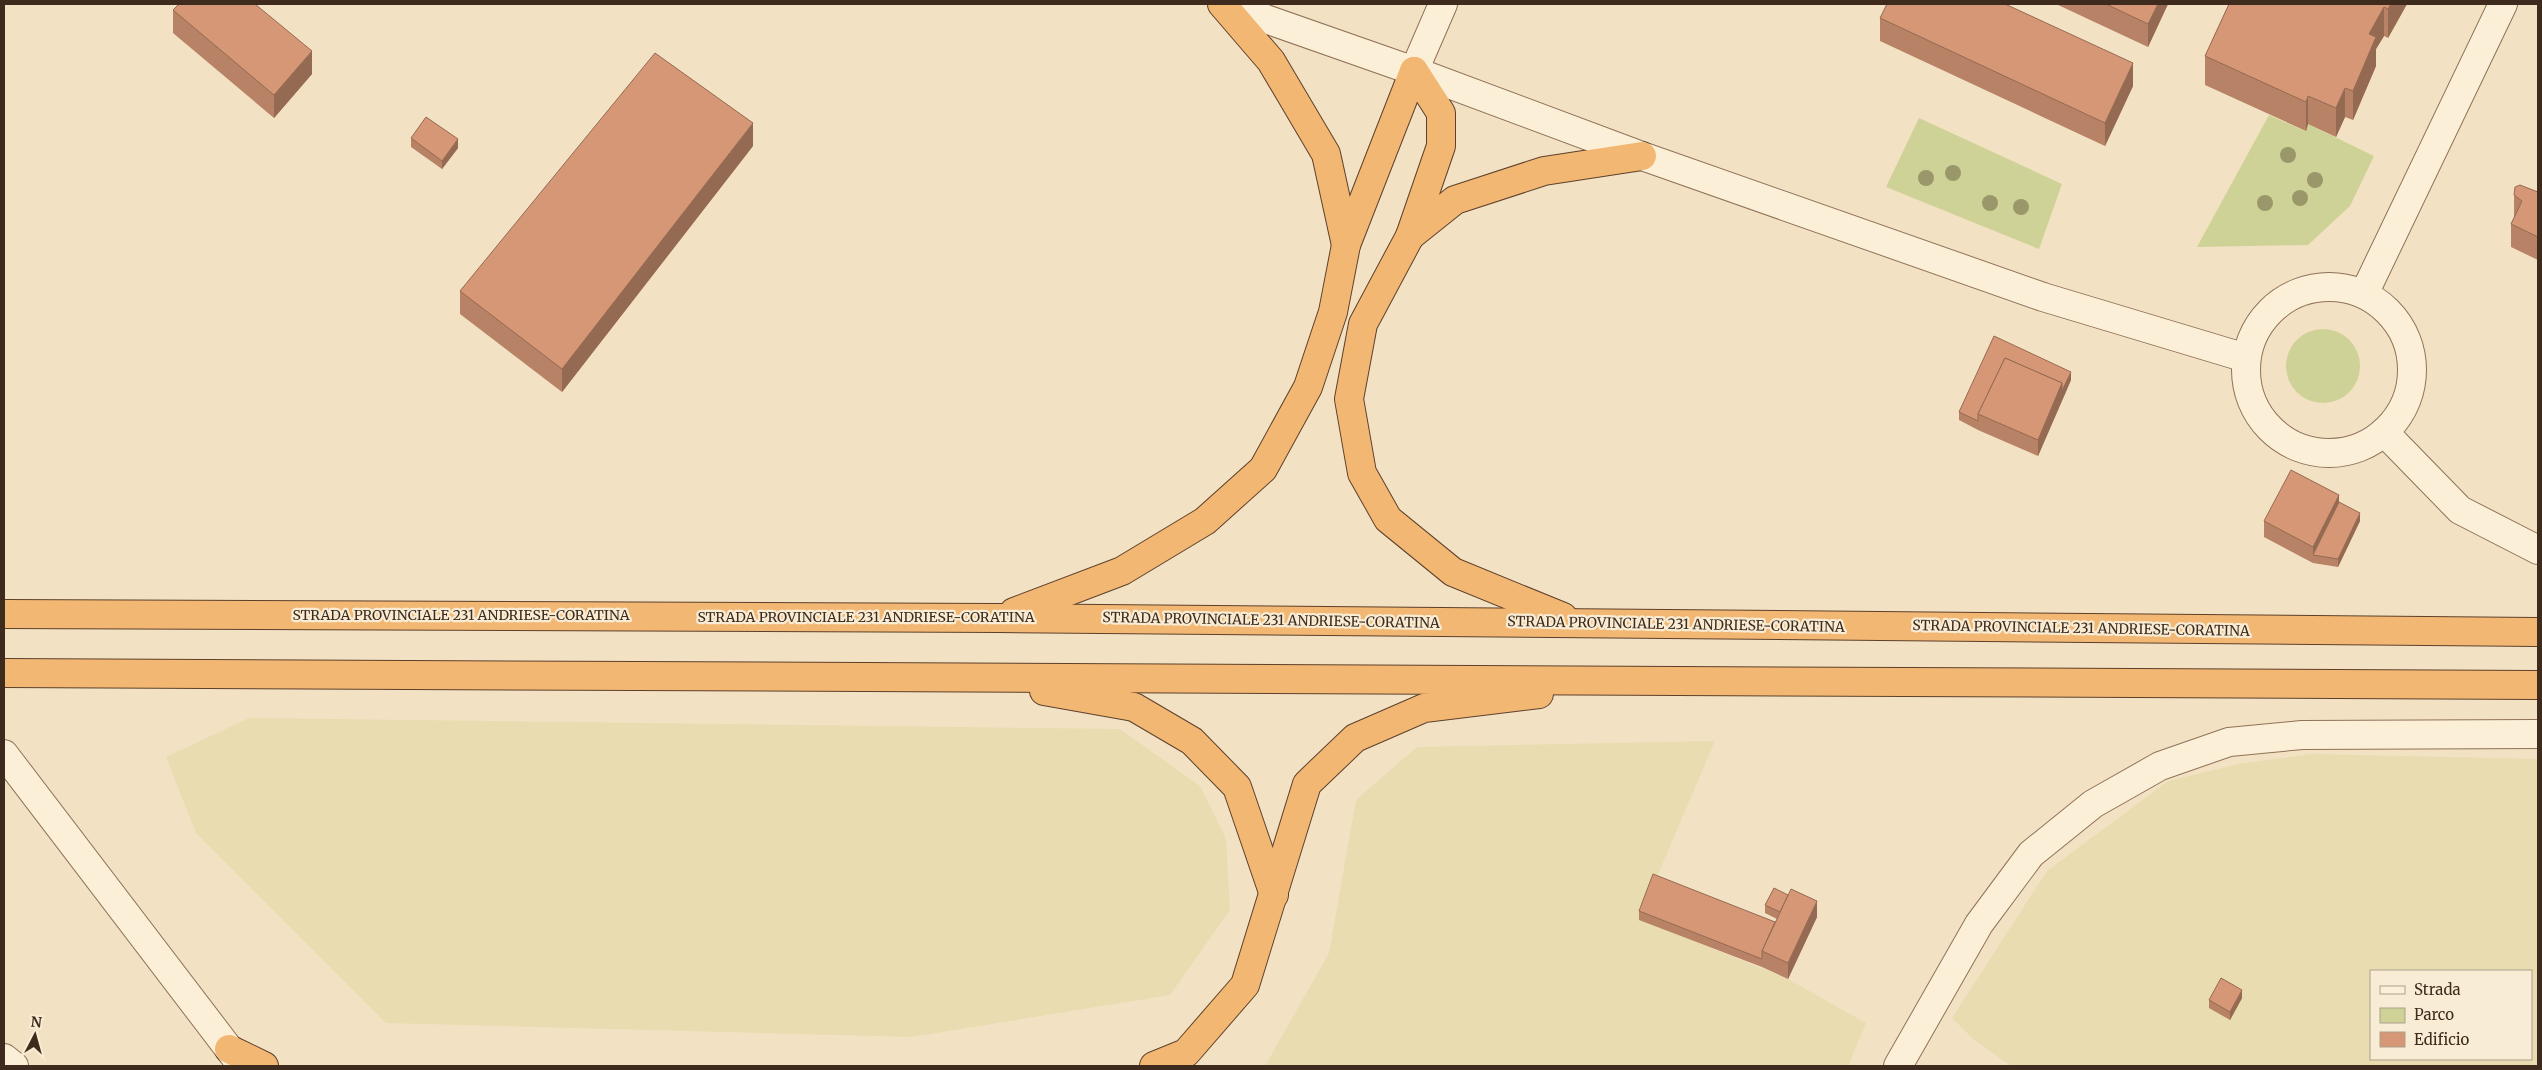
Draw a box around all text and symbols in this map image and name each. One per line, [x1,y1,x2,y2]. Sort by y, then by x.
street label: STRADA PROVINCIALE 231 ANDRIESE-CORATINA [292,606,630,624]
street label: STRADA PROVINCIALE 231 ANDRIESE-CORATINA [697,608,1035,626]
street label: STRADA PROVINCIALE 231 ANDRIESE-CORATINA [1102,608,1440,632]
street label: STRADA PROVINCIALE 231 ANDRIESE-CORATINA [1507,612,1845,636]
street label: STRADA PROVINCIALE 231 ANDRIESE-CORATINA [1912,616,2250,640]
legend [2370,970,2532,1060]
text: Strada [2414,980,2461,999]
text: Parco [2414,1005,2454,1024]
north arrow [10,1010,60,1060]
text: N [30,1013,43,1032]
text: Edificio [2414,1030,2470,1049]

